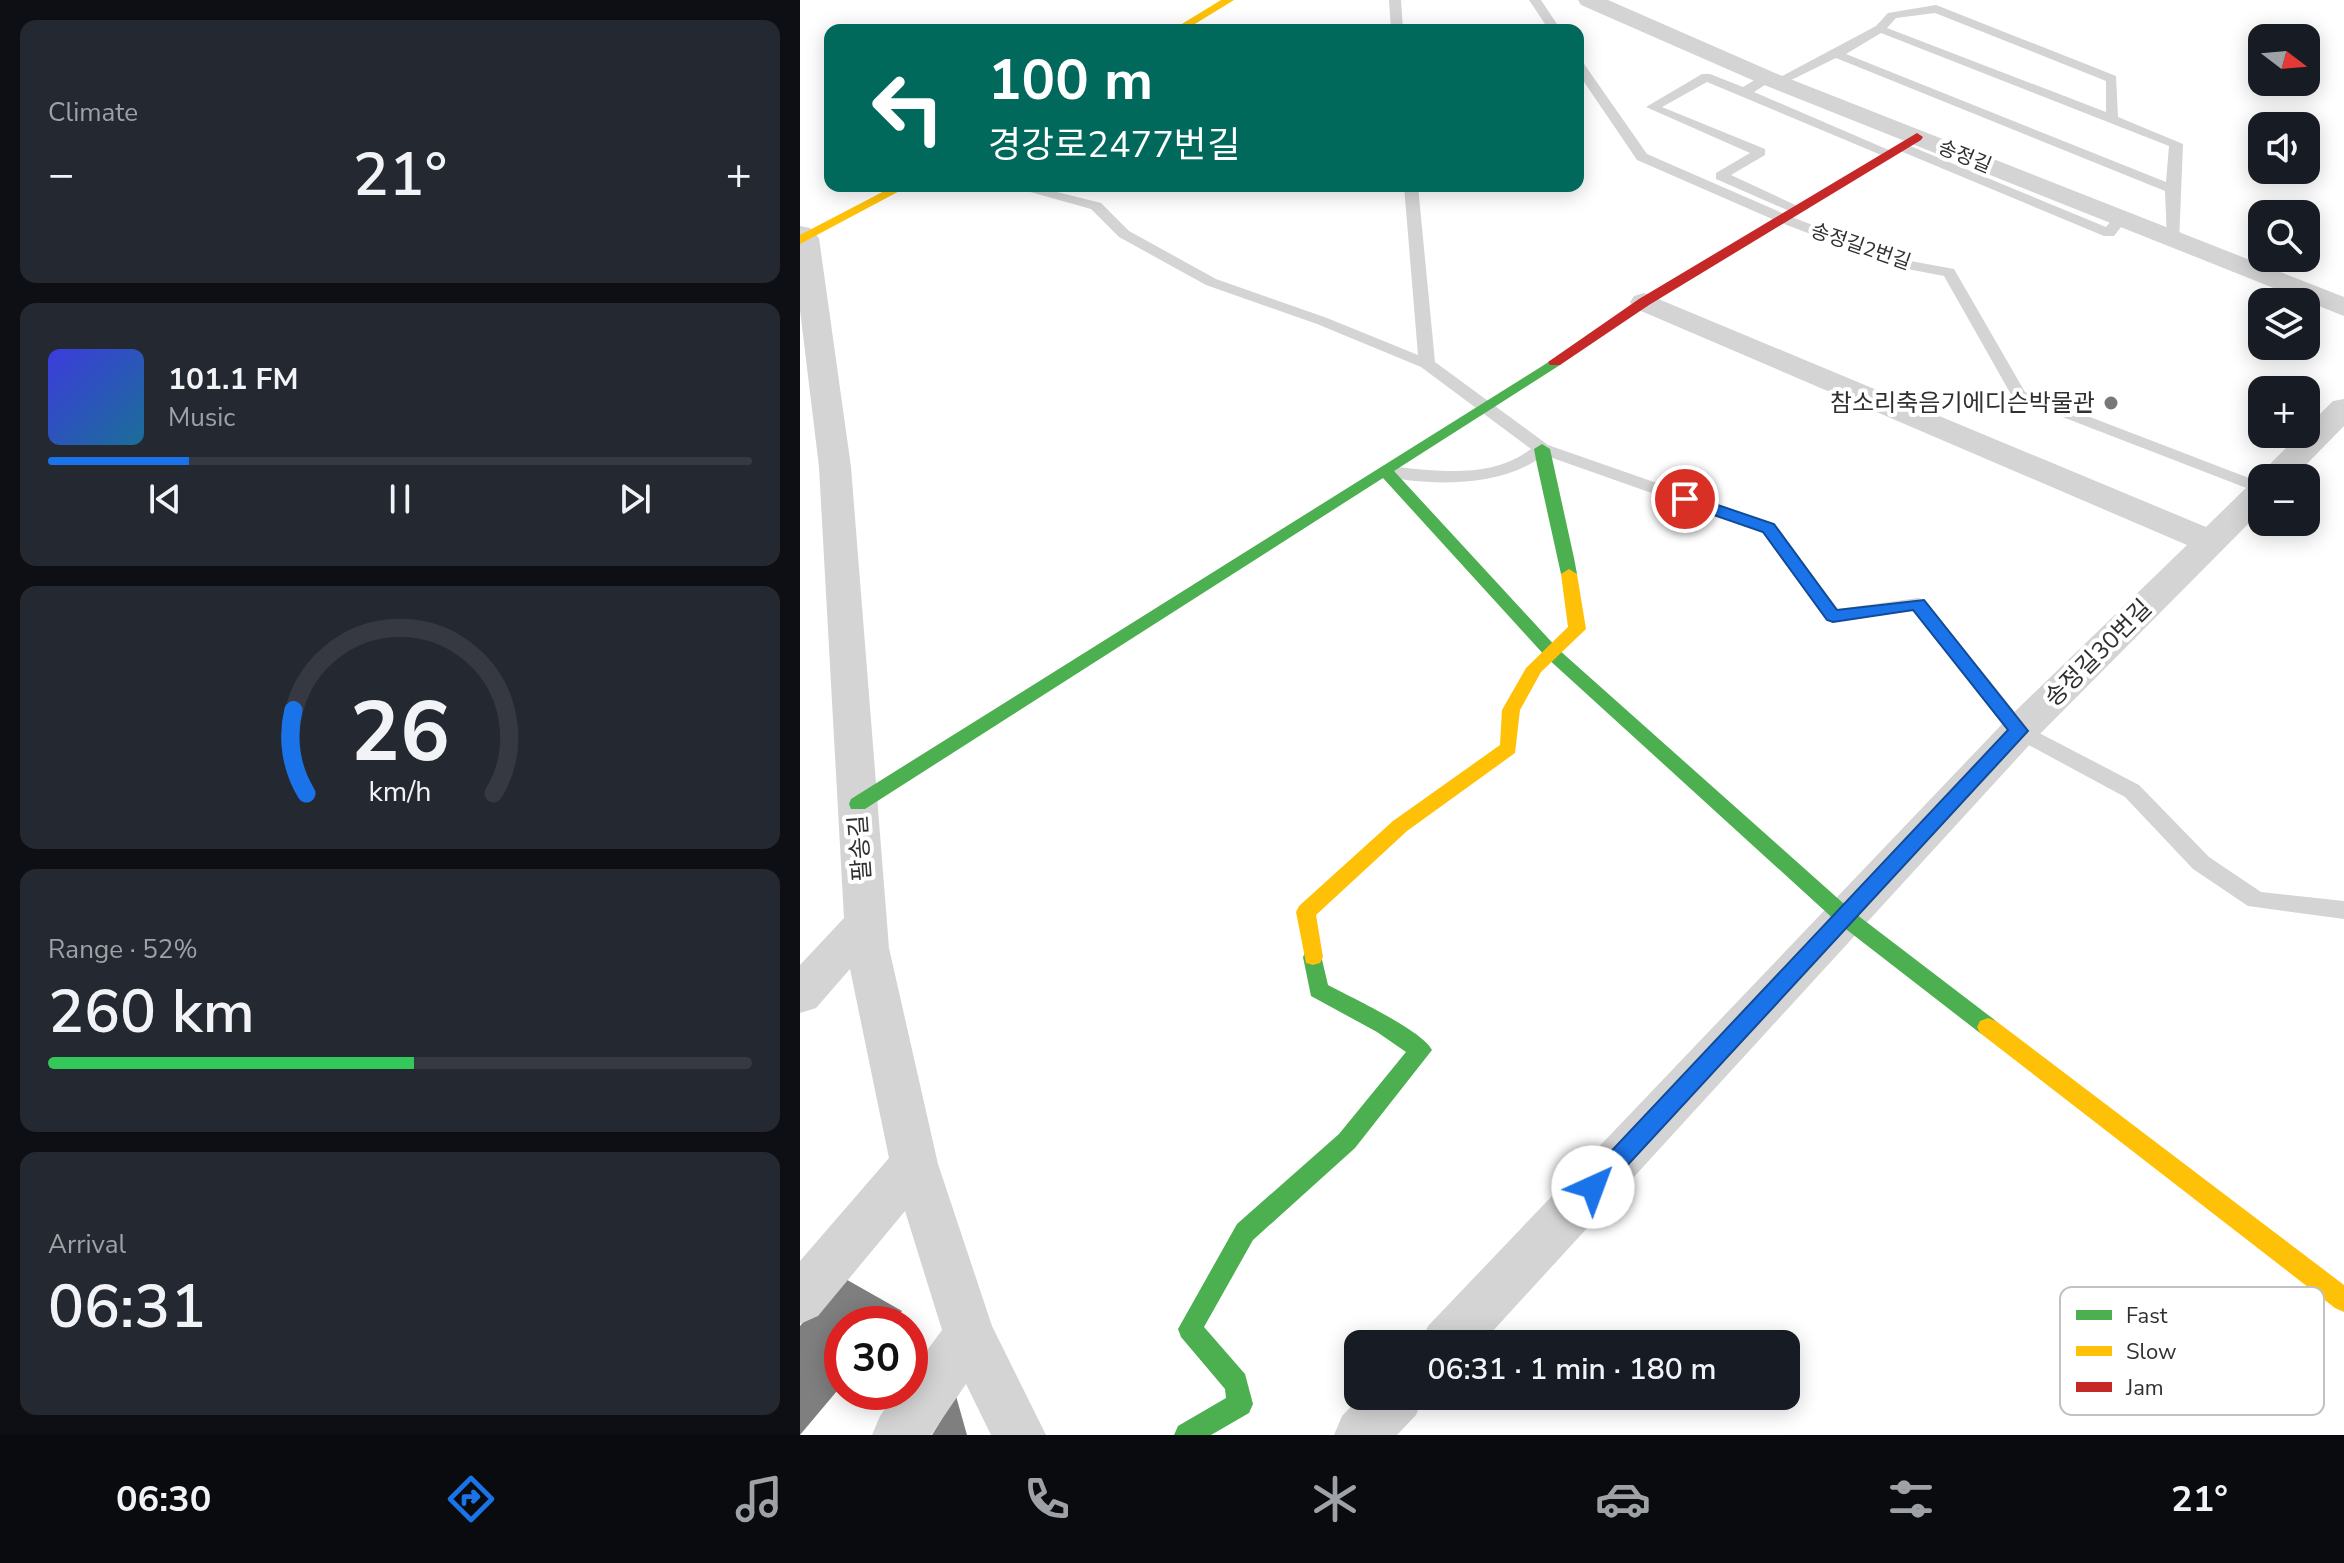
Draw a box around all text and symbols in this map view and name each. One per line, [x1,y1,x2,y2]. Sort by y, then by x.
north arrow [2248,24,2320,96]
map controls [2248,24,2320,536]
text: 100 m [988,42,1153,119]
icon: left [856,56,960,160]
text: Climate [48,95,138,130]
button: sound [2248,112,2320,184]
text: 경강로2477번길 [988,121,1240,170]
text: 21° [353,134,447,216]
street label: 송정길 [1934,134,1995,179]
text: − [48,145,74,205]
text: + [726,145,752,205]
button: search [2248,200,2320,272]
street label: 송정길2번길 [1807,217,1914,276]
button: layers [2248,288,2320,360]
text: 101.1 FM [168,359,298,400]
button: + [2248,376,2320,448]
place label: 참소리축음기에디슨박물관 [1830,387,2095,419]
marker: 참소리축음기에디슨박물관 [2102,394,2120,412]
text: Music [168,400,235,435]
button: − [2248,464,2320,536]
pin [1651,465,1719,533]
icon: previous [143,477,187,521]
icon: pause [378,477,422,521]
icon: next [613,477,657,521]
icon: arrive [1663,477,1707,521]
street label: 송정길30번길 [2037,592,2159,714]
text: 26 [350,675,450,788]
text: km/h [369,772,431,811]
street label: 팔송길 [842,814,878,882]
text: Range · 52% [48,932,198,967]
text: 260 km [48,971,255,1053]
position arrow [1551,1145,1635,1229]
text: Arrival [48,1227,126,1262]
text: 06:31 [48,1266,206,1348]
legend [2060,1287,2324,1415]
text: Fast [2126,1301,2168,1331]
speed limit sign: 30 [824,1306,928,1410]
text: Slow [2126,1337,2177,1367]
text: 06:31 · 1 min · 180 m [1427,1349,1717,1390]
text: Jam [2125,1373,2164,1403]
icon: directions [443,1471,499,1527]
icon: music [731,1471,787,1527]
icon: phone [1019,1471,1075,1527]
icon: climate [1307,1471,1363,1527]
icon: car [1595,1471,1651,1527]
icon: filters [1883,1471,1939,1527]
text: 06:30 [116,1475,211,1524]
text: 21° [2171,1475,2228,1524]

